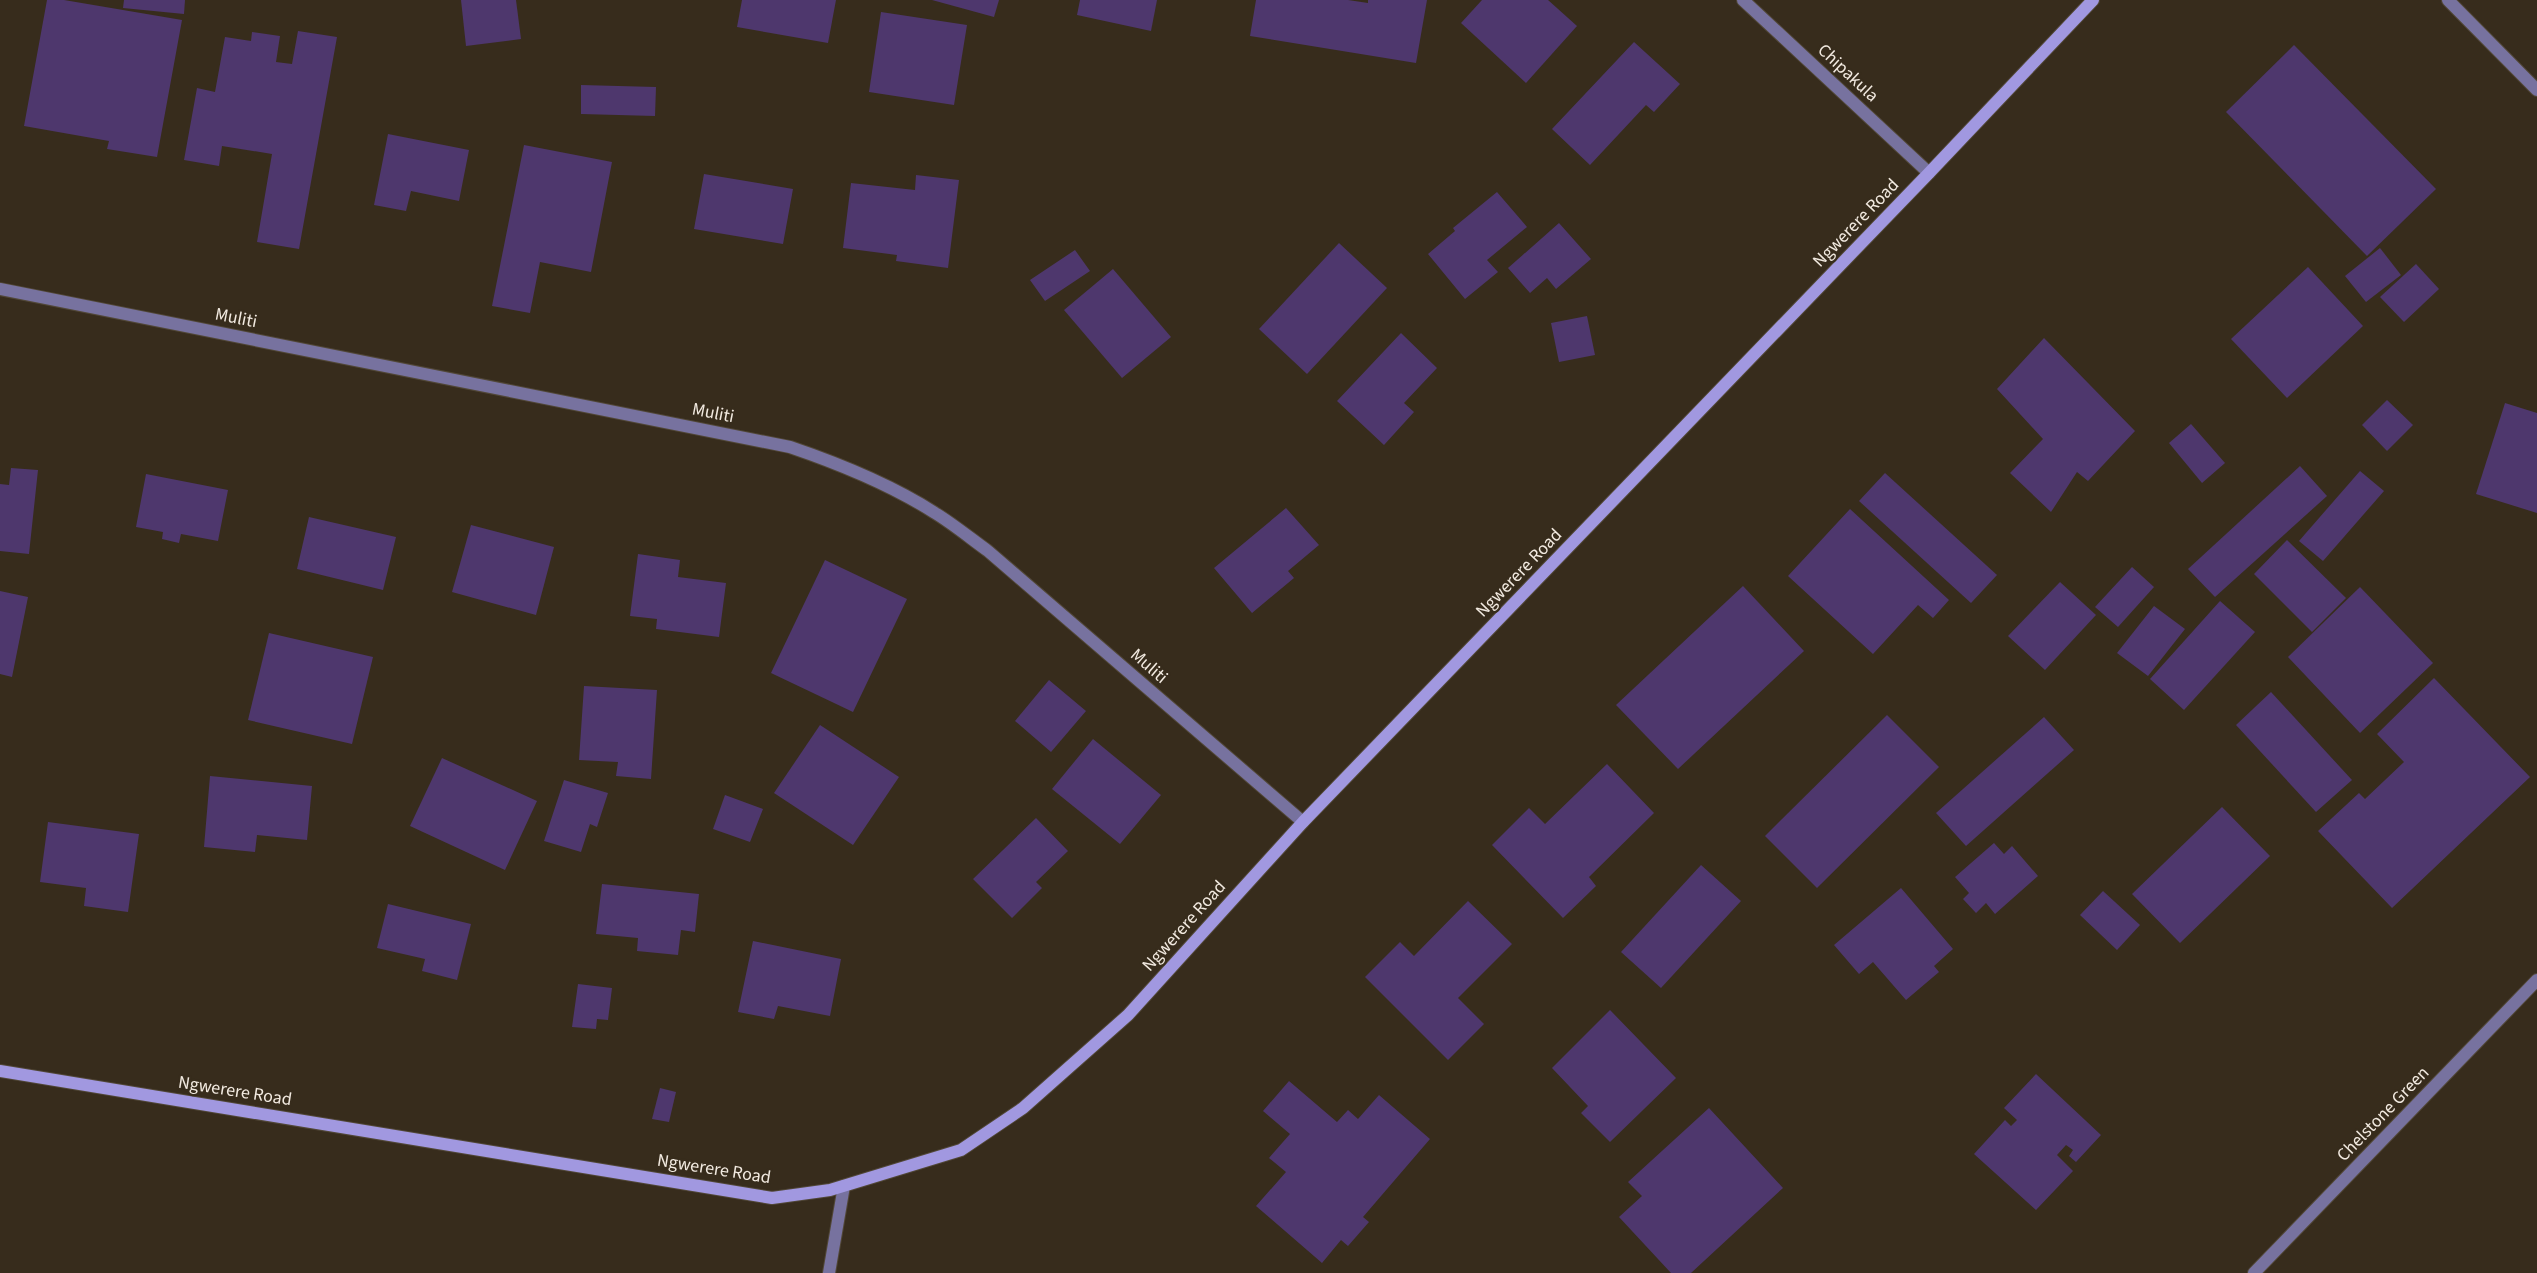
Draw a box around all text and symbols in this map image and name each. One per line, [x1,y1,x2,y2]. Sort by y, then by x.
street label: Chipakula [1812,38,1884,108]
street label: Ngwerere Road [1807,173,1905,273]
street label: Muliti [213,302,259,334]
street label: Muliti [690,397,736,429]
street label: Ngwerere Road [1470,523,1568,623]
street label: Muliti [1125,643,1173,689]
street label: Ngwerere Road [1136,875,1232,977]
street label: Chelstone Green [2331,1061,2435,1167]
street label: Ngwerere Road [176,1070,294,1112]
street label: Ngwerere Road [655,1148,773,1190]

